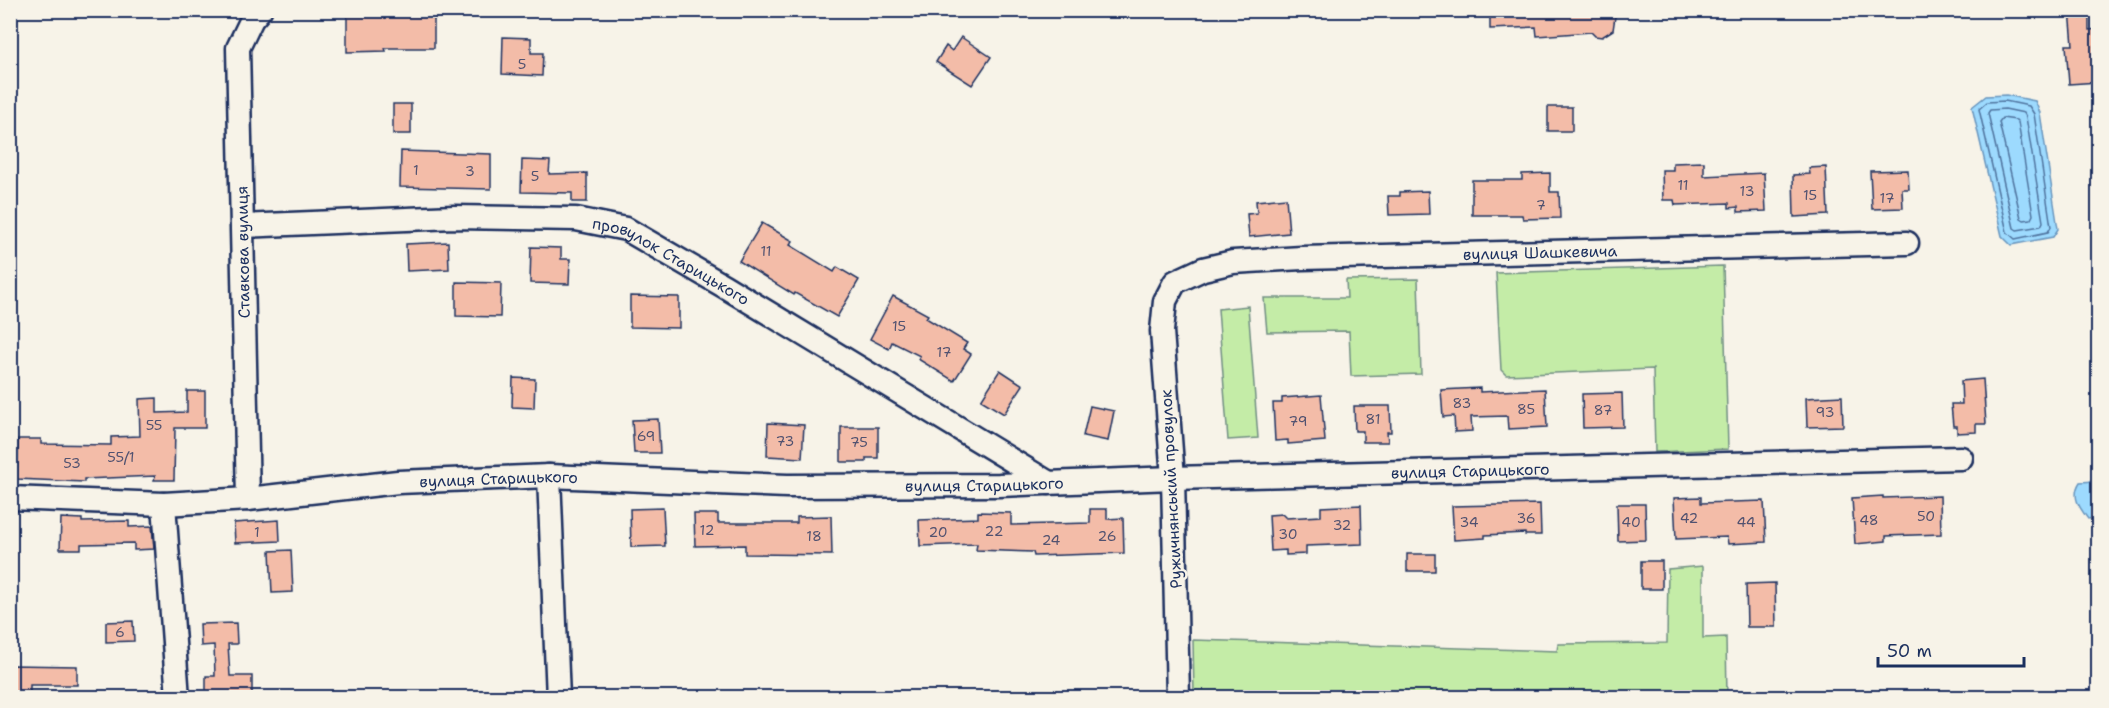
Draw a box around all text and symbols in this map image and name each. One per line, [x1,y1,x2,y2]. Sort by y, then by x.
house number: 5 [518,55,526,73]
house number: 1 [413,161,419,179]
house number: 3 [465,162,475,180]
house number: 5 [531,167,539,185]
house number: 11 [1677,176,1689,194]
house number: 13 [1740,182,1754,200]
street label: Ставкова вулиця [231,186,255,318]
house number: 15 [1803,186,1817,204]
house number: 17 [1880,189,1894,207]
house number: 7 [1536,196,1546,214]
street label: провулок Старицького [591,212,754,310]
street label: вулиця Шашкевича [1463,240,1618,265]
house number: 11 [760,242,772,260]
house number: 15 [892,317,906,335]
house number: 17 [937,343,951,361]
street label: Ружичнянський провулок [1155,388,1187,589]
house number: 83 [1453,394,1471,412]
house number: 85 [1517,400,1535,418]
house number: 87 [1594,401,1612,419]
house number: 93 [1816,403,1834,421]
house number: 81 [1365,410,1381,428]
house number: 79 [1288,412,1308,430]
house number: 55 [146,416,162,434]
house number: 69 [637,427,655,445]
house number: 73 [776,432,794,450]
house number: 75 [850,433,868,451]
house number: 55/1 [107,448,135,466]
house number: 53 [63,454,81,472]
street label: вулиця Старицького [1391,458,1550,483]
street label: вулиця Старицького [419,465,578,492]
street label: вулиця Старицького [905,472,1064,496]
house number: 50 [1917,507,1935,525]
house number: 36 [1516,509,1536,527]
house number: 42 [1680,509,1698,527]
house number: 48 [1859,511,1879,529]
house number: 34 [1459,513,1479,531]
house number: 40 [1621,513,1641,531]
house number: 44 [1736,513,1756,531]
house number: 32 [1333,516,1351,534]
house number: 12 [700,521,714,539]
house number: 22 [985,522,1003,540]
house number: 1 [254,523,260,541]
house number: 20 [928,523,948,541]
house number: 30 [1278,525,1298,543]
house number: 18 [806,527,822,545]
house number: 26 [1098,527,1117,545]
house number: 24 [1042,531,1061,549]
house number: 6 [115,623,125,641]
scale bar [1878,630,2024,668]
text: 50 m [1887,639,1932,663]

